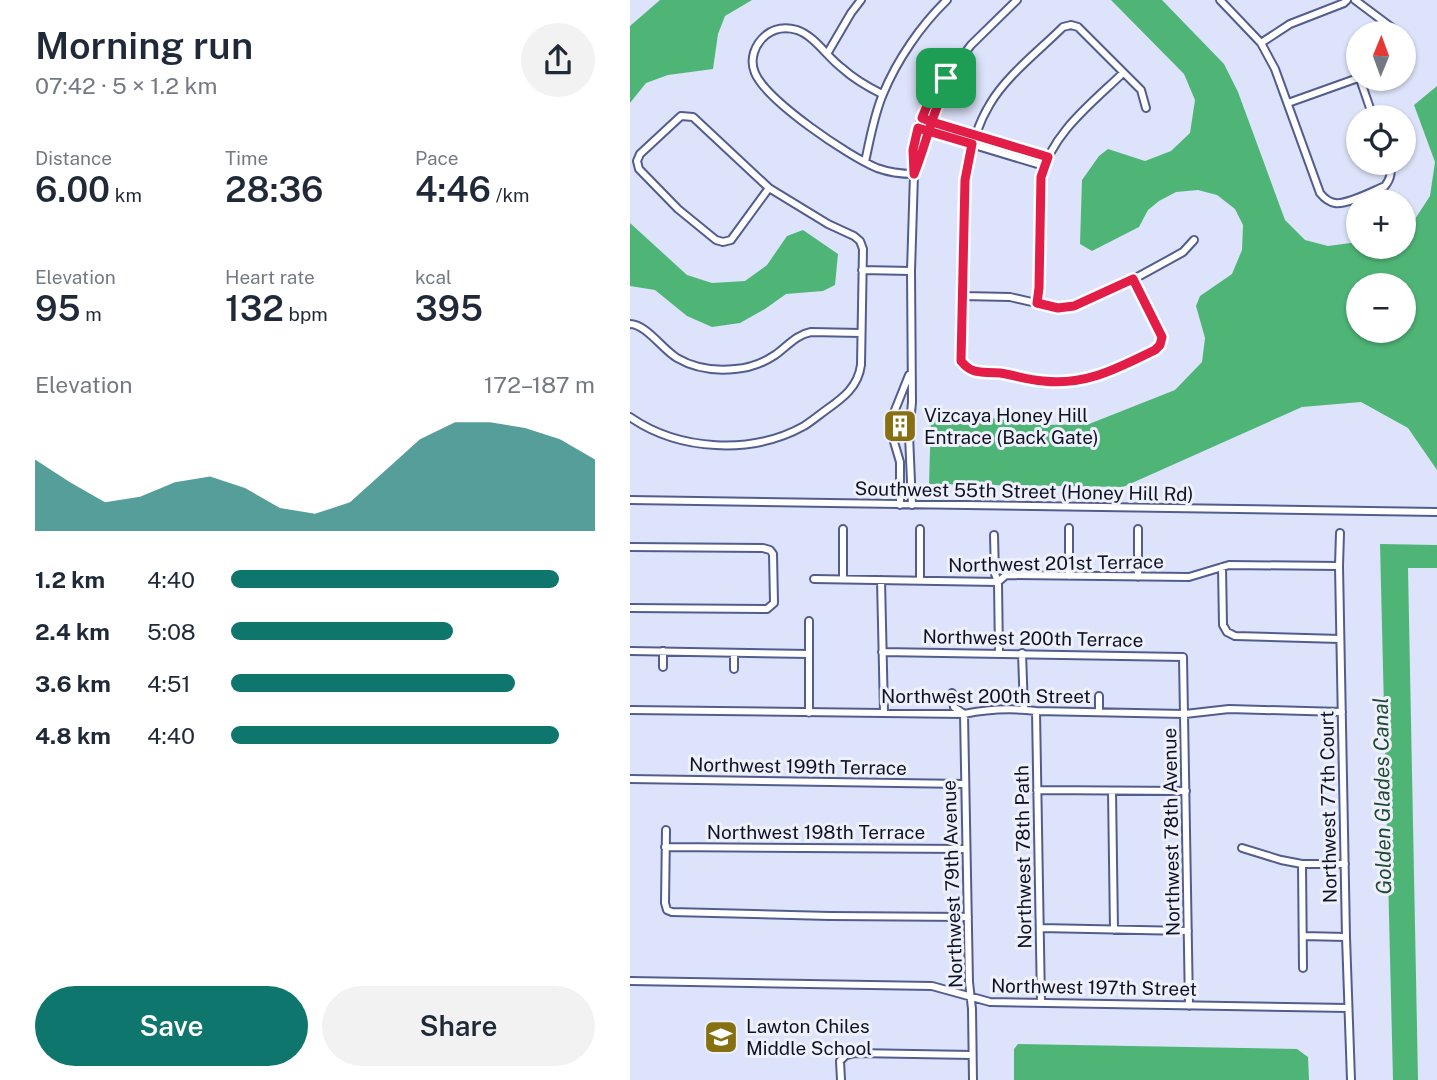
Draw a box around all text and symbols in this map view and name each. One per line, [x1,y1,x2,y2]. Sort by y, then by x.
north arrow [1346,21,1416,91]
map controls [1346,21,1416,343]
text: Morning run [35,23,253,68]
button: share [521,23,595,97]
pin [916,48,976,108]
icon: arrive [927,59,965,97]
text: 07:42 · 5 × 1.2 km [35,72,217,99]
button: locate [1346,105,1416,175]
text: Distance [35,147,112,169]
text: Time [225,147,268,169]
text: Pace [415,147,458,169]
text: 6.00 [35,169,110,210]
text: 28:36 [225,169,324,210]
text: 4:46 [415,169,491,210]
text: km [110,184,142,206]
text: /km [491,184,530,206]
button: + [1346,189,1416,259]
text: Elevation [35,266,116,288]
text: Heart rate [225,266,315,288]
text: kcal [415,266,452,288]
button: − [1346,273,1416,343]
text: 95 [35,288,81,329]
text: 132 [225,288,284,329]
text: 395 [415,288,483,329]
text: m [81,303,102,325]
text: bpm [284,303,328,325]
text: Elevation [35,371,133,398]
text: 172–187 m [484,371,595,398]
place label: Vizcaya Honey Hill Entrace (Back Gate) [924,404,1099,448]
building icon: Vizcaya Honey Hill Entrace (Back Gate) [881,407,919,445]
street label: Southwest 55th Street (Honey Hill Rd) [854,477,1194,505]
street label: Northwest 201st Terrace [948,550,1164,576]
text: 1.2 km [35,566,105,593]
text: 4:40 [147,566,195,593]
text: 2.4 km [35,618,110,645]
text: 5:08 [147,618,196,645]
street label: Northwest 200th Terrace [922,625,1144,651]
text: 3.6 km [35,670,111,697]
text: 4:51 [147,670,191,697]
street label: Northwest 200th Street [881,685,1091,707]
water label: Golden Glades Canal [1368,697,1396,895]
street label: Northwest 77th Court [1315,711,1341,903]
text: 4.8 km [35,722,111,749]
text: 4:40 [147,722,195,749]
street label: Northwest 78th Avenue [1158,728,1184,936]
street label: Northwest 199th Terrace [689,753,907,779]
street label: Northwest 78th Path [1010,765,1036,949]
street label: Northwest 79th Avenue [937,780,967,988]
street label: Northwest 198th Terrace [707,821,925,843]
street label: Northwest 197th Street [991,974,1197,1000]
button: Save [35,986,308,1066]
button: Share [322,986,595,1066]
place label: Lawton Chiles Middle School [746,1015,872,1059]
school or university icon: Lawton Chiles Middle School [702,1018,740,1056]

